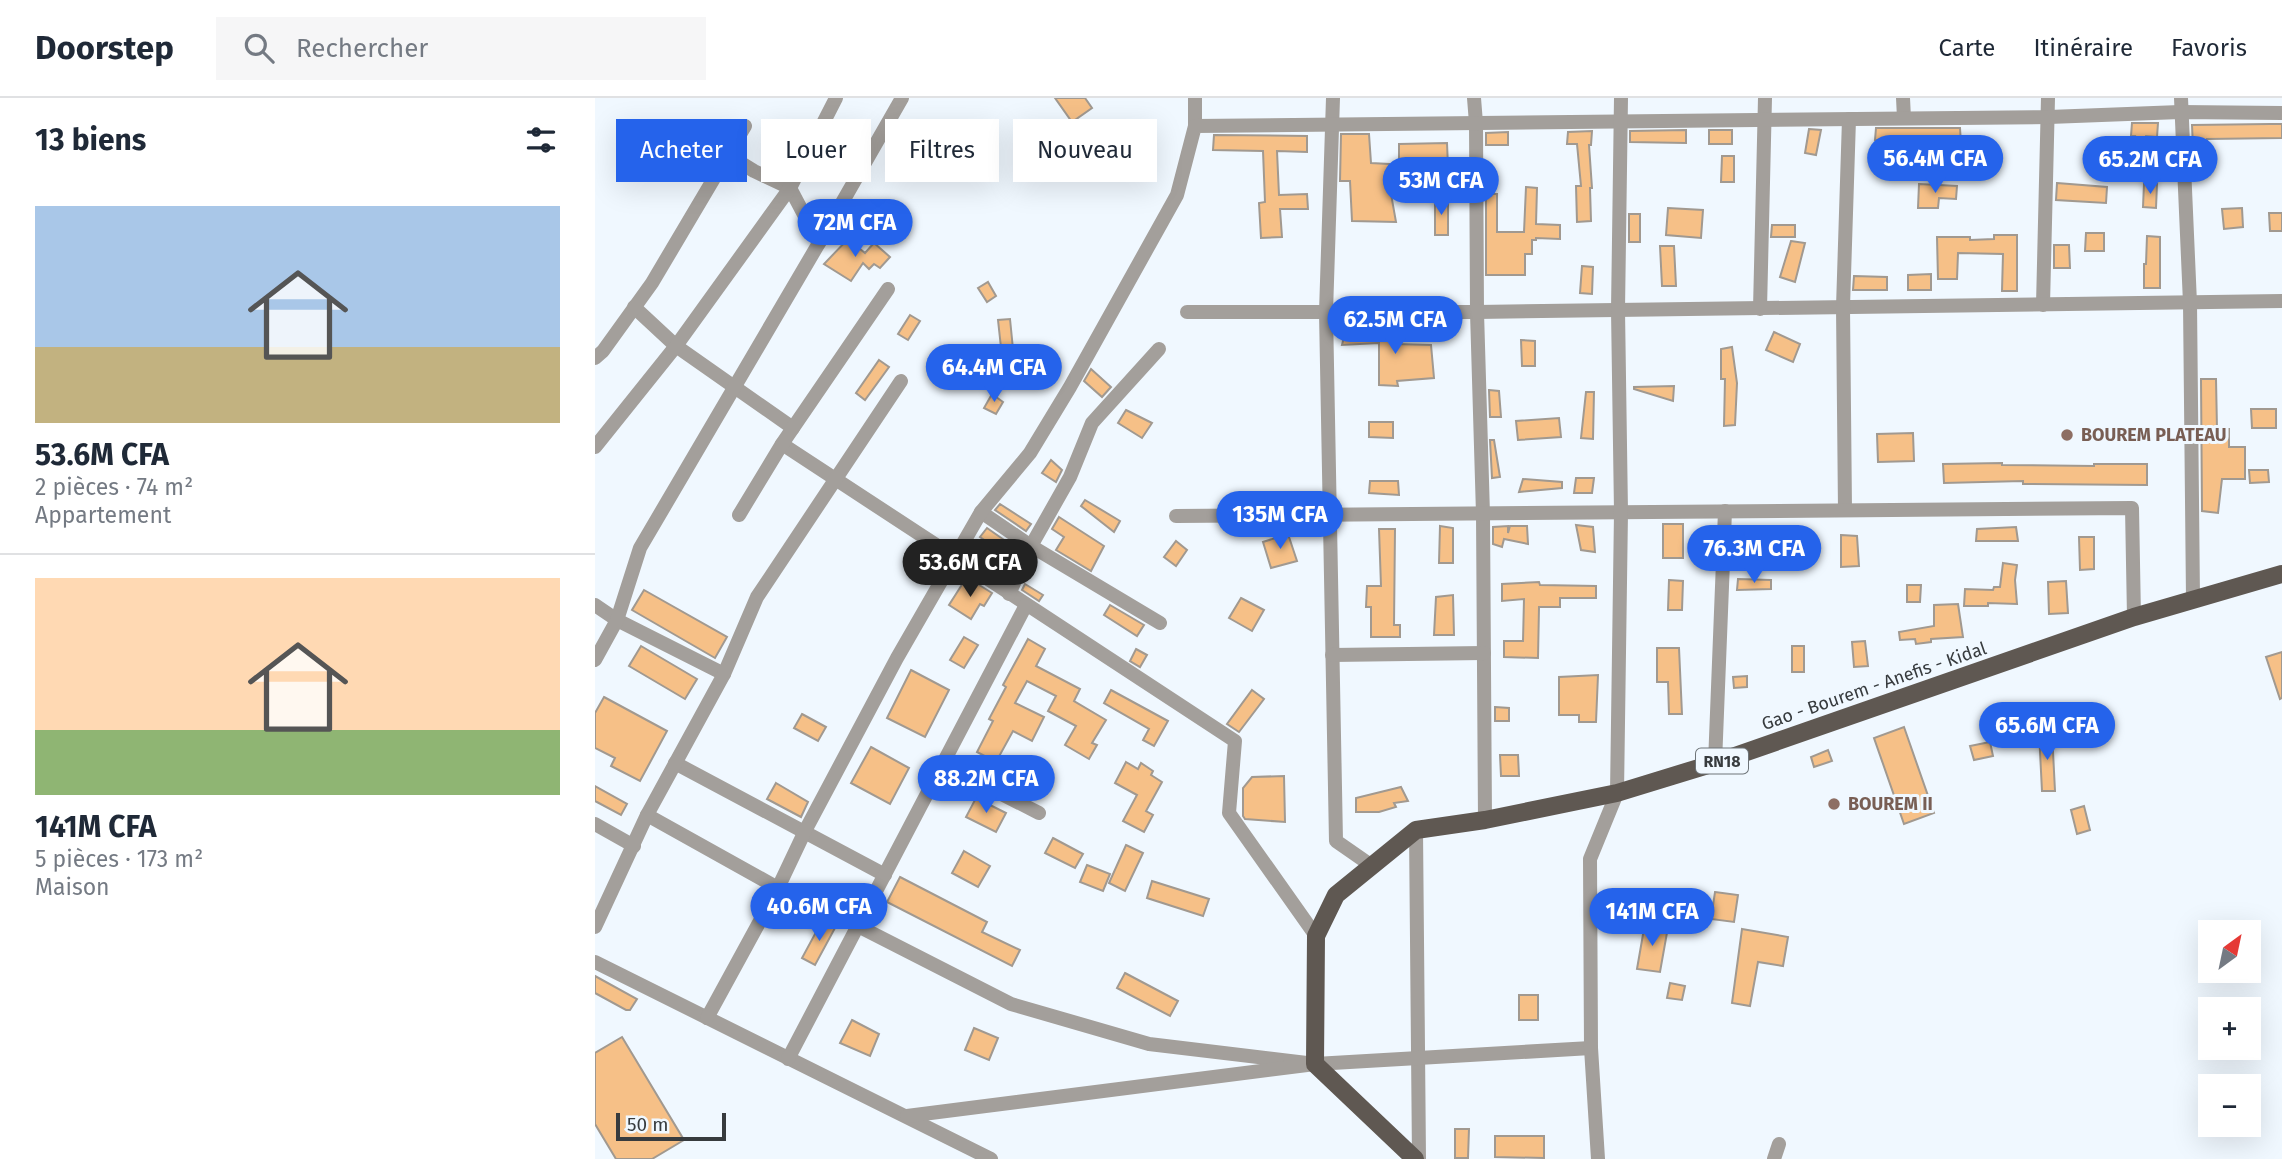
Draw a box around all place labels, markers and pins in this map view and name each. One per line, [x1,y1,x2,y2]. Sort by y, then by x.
pin: 56.4M CFA [1855,136,2015,195]
pin: 65.2M CFA [2070,136,2230,196]
pin: 53M CFA [1376,158,1506,217]
pin: 72M CFA [790,200,920,259]
pin: 62.5M CFA [1315,296,1475,356]
pin: 64.4M CFA [914,344,1074,404]
place label: BOUREM PLATEAU [2081,424,2226,446]
marker: BOUREM PLATEAU [2059,427,2075,443]
pin: 135M CFA [1208,491,1352,551]
pin: 76.3M CFA [1674,526,1834,585]
pin: 53.6M CFA [890,540,1050,599]
pin: 65.6M CFA [1967,702,2127,762]
pin: 88.2M CFA [906,756,1066,815]
place label: BOUREM II [1848,793,1933,815]
marker: BOUREM II [1826,796,1842,812]
pin: 40.6M CFA [739,884,899,943]
pin: 141M CFA [1580,888,1724,948]

